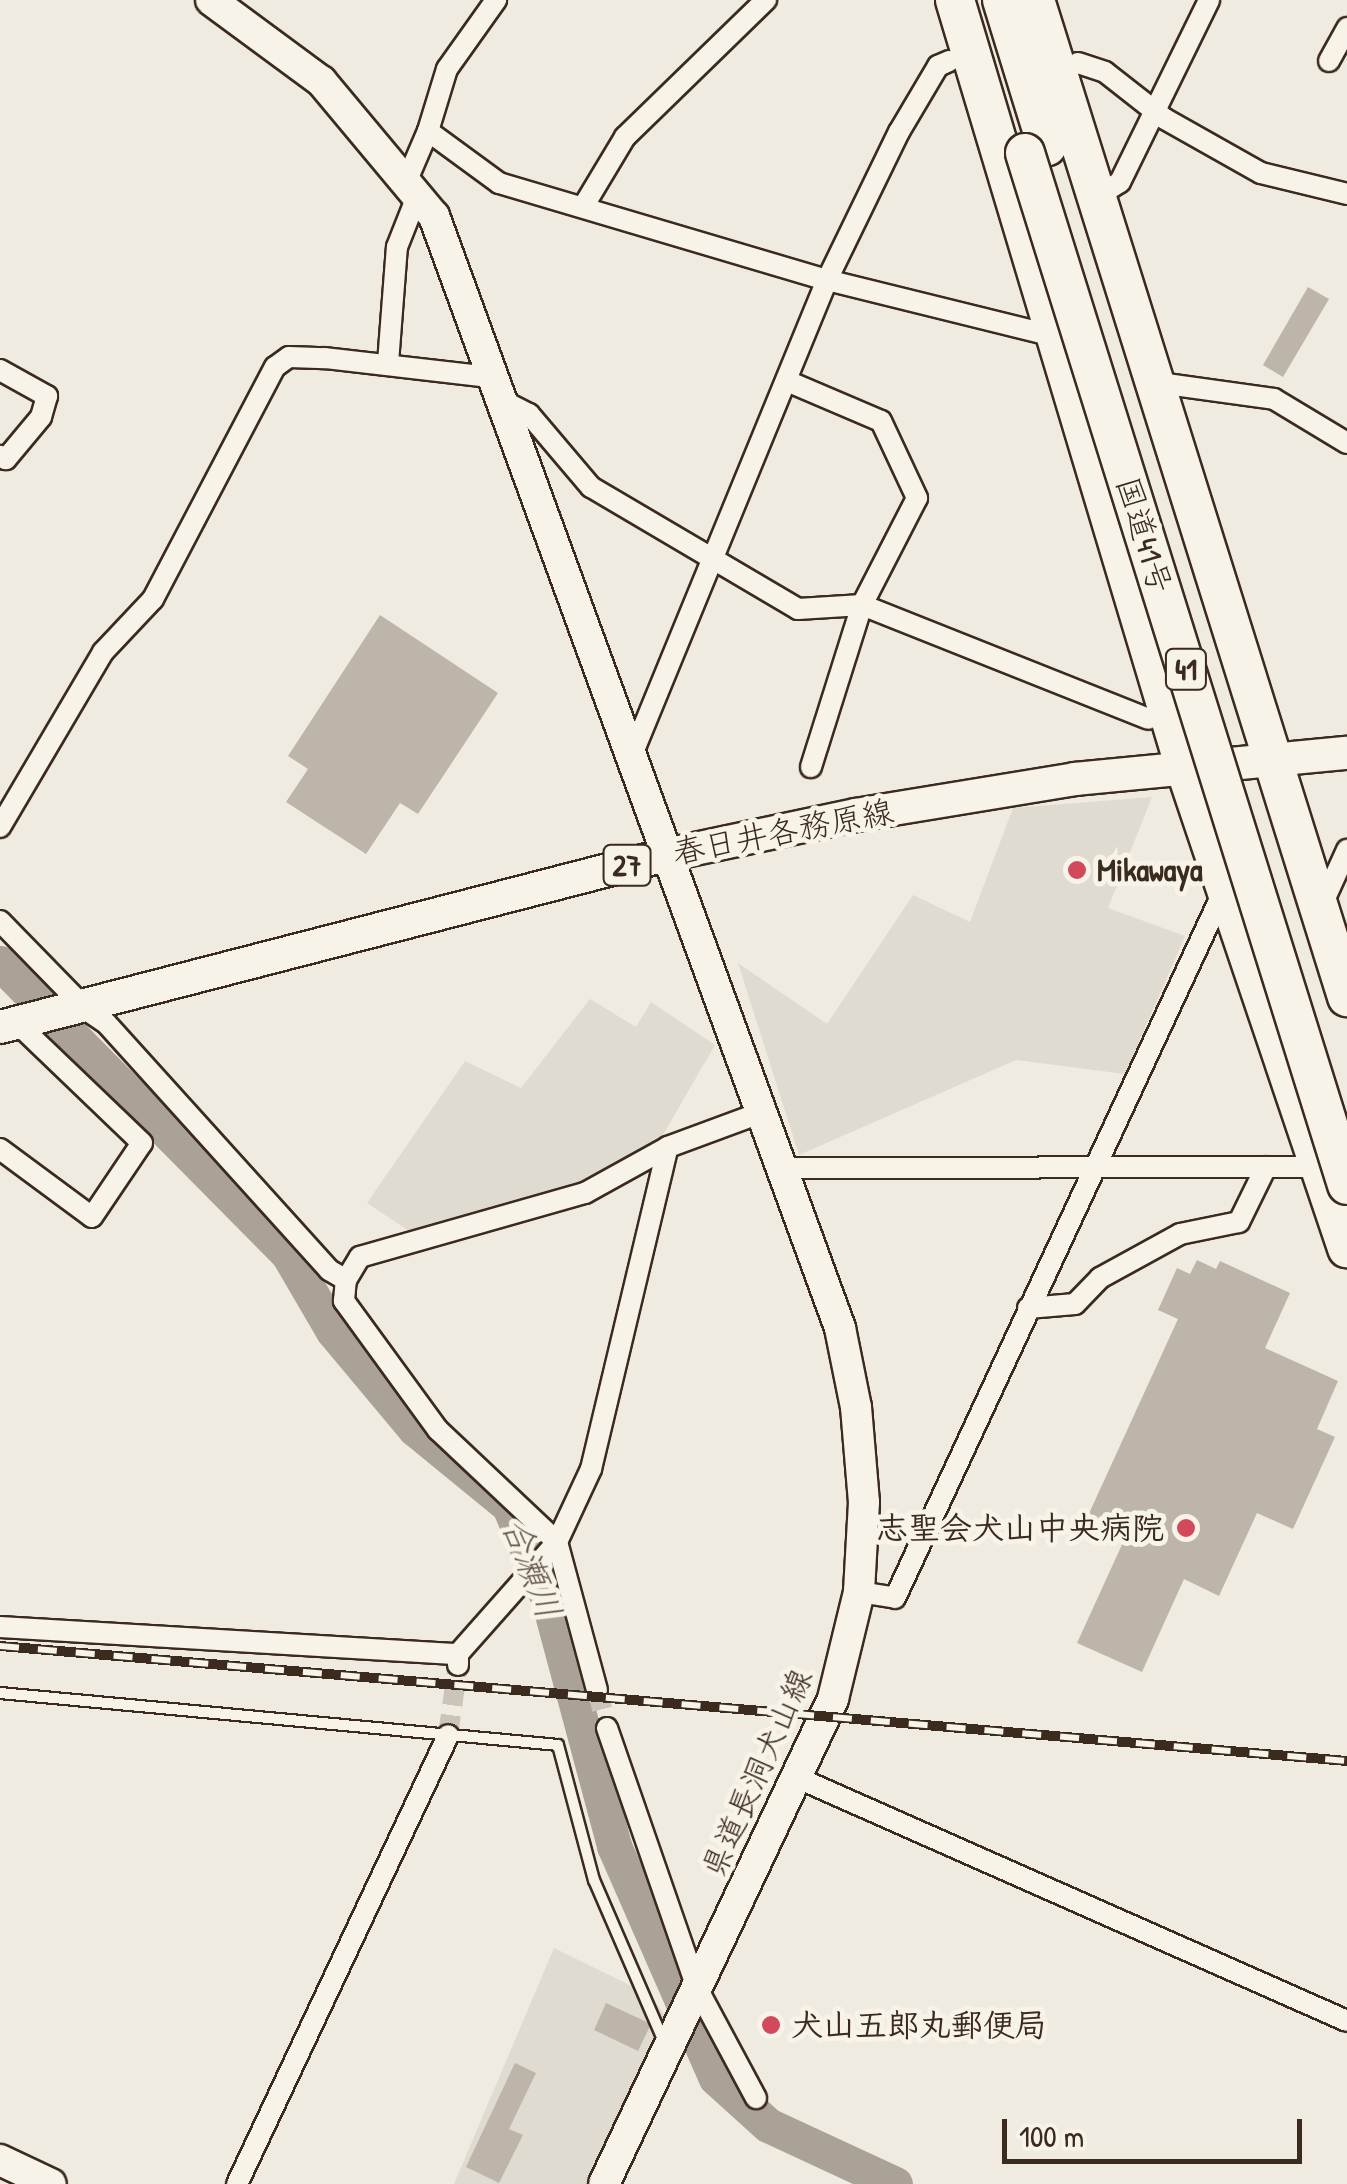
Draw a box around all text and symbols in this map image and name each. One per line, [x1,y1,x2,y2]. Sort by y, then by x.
street label: 国道41号 [1108,472,1180,598]
road number: 41 [1164,644,1208,694]
street label: 春日井各務原線 [669,792,897,872]
road number: 27 [602,840,652,890]
place label: Mikawaya [1097,851,1202,889]
marker: Mikawaya [1066,859,1088,881]
place label: 志聖会犬山中央病院 [876,1509,1164,1547]
water label: 合瀬川 [494,1511,570,1625]
marker: 志聖会犬山中央病院 [1173,1515,1199,1541]
street label: 県道長洞犬山線 [694,1663,820,1883]
place label: 犬山五郎丸郵便局 [791,2006,1047,2044]
marker: 犬山五郎丸郵便局 [760,2014,782,2036]
scale bar [1007,2099,1307,2161]
text: 100 m [1019,2116,1084,2156]

